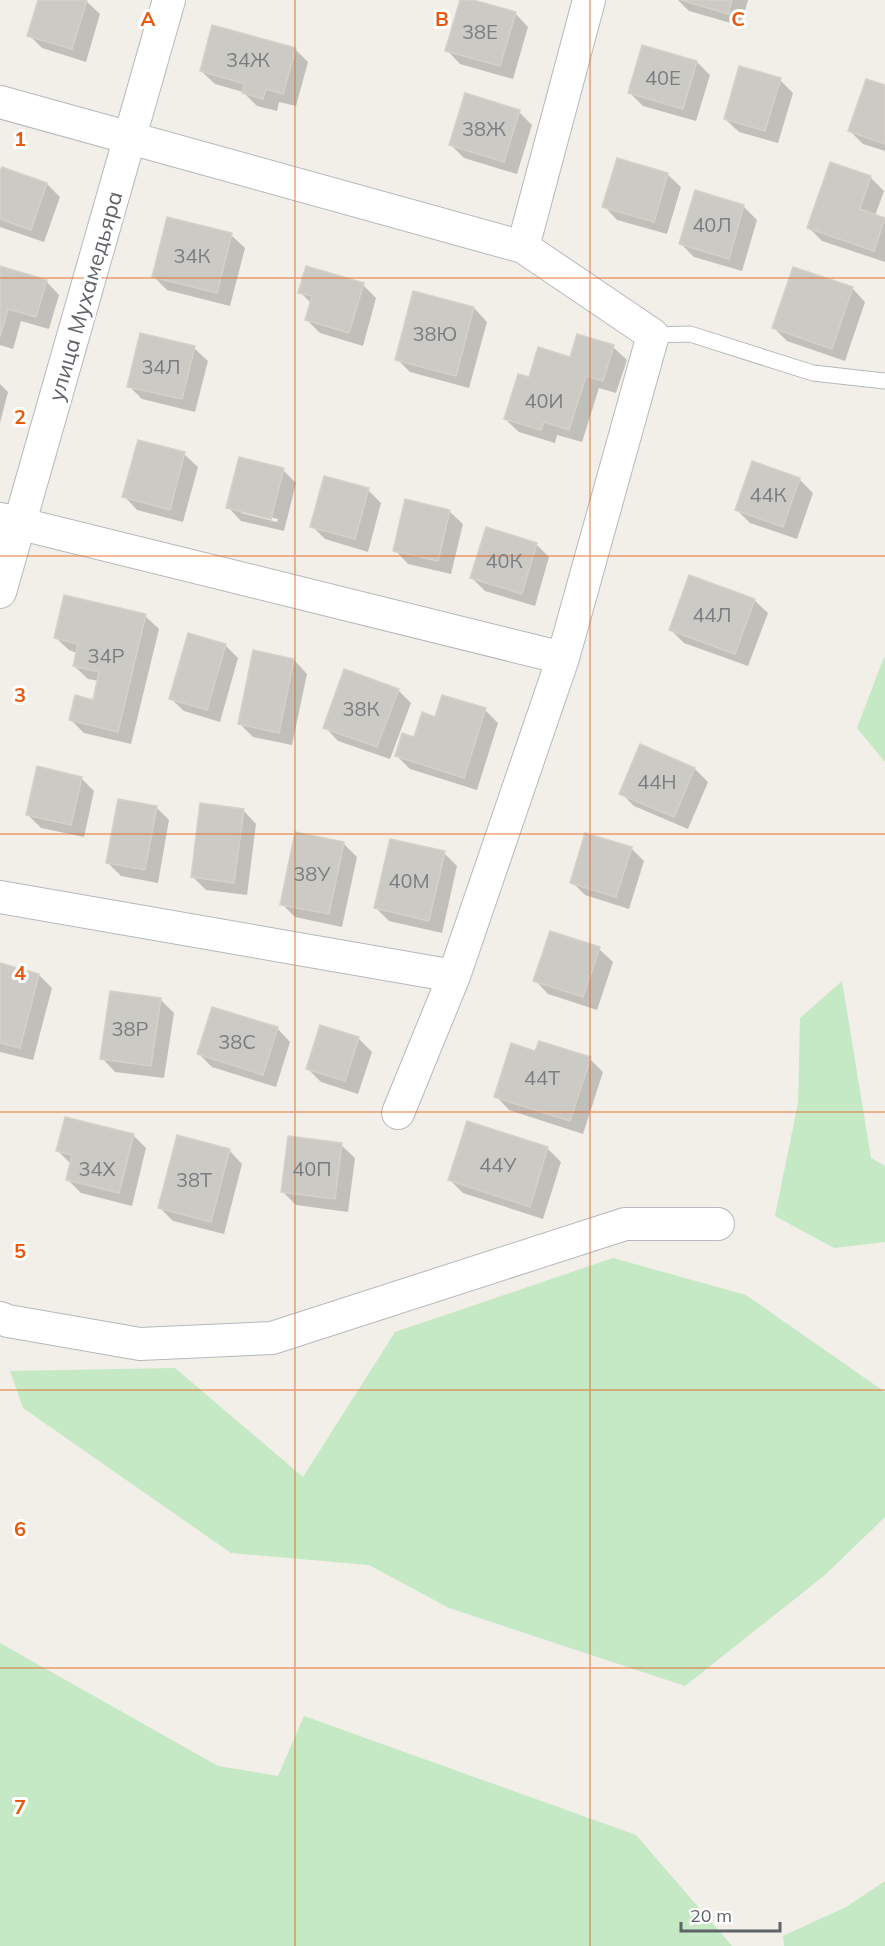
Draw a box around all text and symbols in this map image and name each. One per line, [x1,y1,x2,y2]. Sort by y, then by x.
text: A [141,6,156,31]
text: B [435,6,449,31]
text: C [731,6,745,31]
house number: 38Е [462,19,498,44]
house number: 34Ж [226,47,270,72]
house number: 40Е [645,65,681,90]
house number: 38Ж [462,116,506,141]
text: 1 [14,126,26,151]
street label: улица Мухамедьяра [42,188,128,404]
house number: 40Л [692,212,732,237]
house number: 34К [173,243,211,268]
house number: 38Ю [413,321,457,346]
house number: 34Л [141,354,181,379]
house number: 40И [525,388,563,413]
text: 2 [14,404,26,429]
house number: 44К [749,482,787,507]
house number: 40К [485,548,523,573]
house number: 44Л [692,602,732,627]
house number: 34Р [87,643,125,668]
text: 3 [14,682,26,707]
house number: 38К [342,696,380,721]
house number: 44Н [637,769,677,794]
house number: 38У [293,861,331,886]
house number: 40М [388,868,430,893]
text: 4 [14,960,26,985]
house number: 38Р [111,1016,149,1041]
house number: 38С [218,1029,256,1054]
house number: 44Т [524,1065,560,1090]
house number: 44У [479,1152,517,1177]
house number: 34Х [78,1156,116,1181]
house number: 40П [292,1156,332,1181]
house number: 38Т [176,1167,212,1192]
text: 5 [14,1238,26,1263]
text: 6 [14,1516,26,1541]
text: 7 [14,1794,26,1819]
scale bar [681,1895,780,1933]
text: 20 m [690,1904,732,1927]

